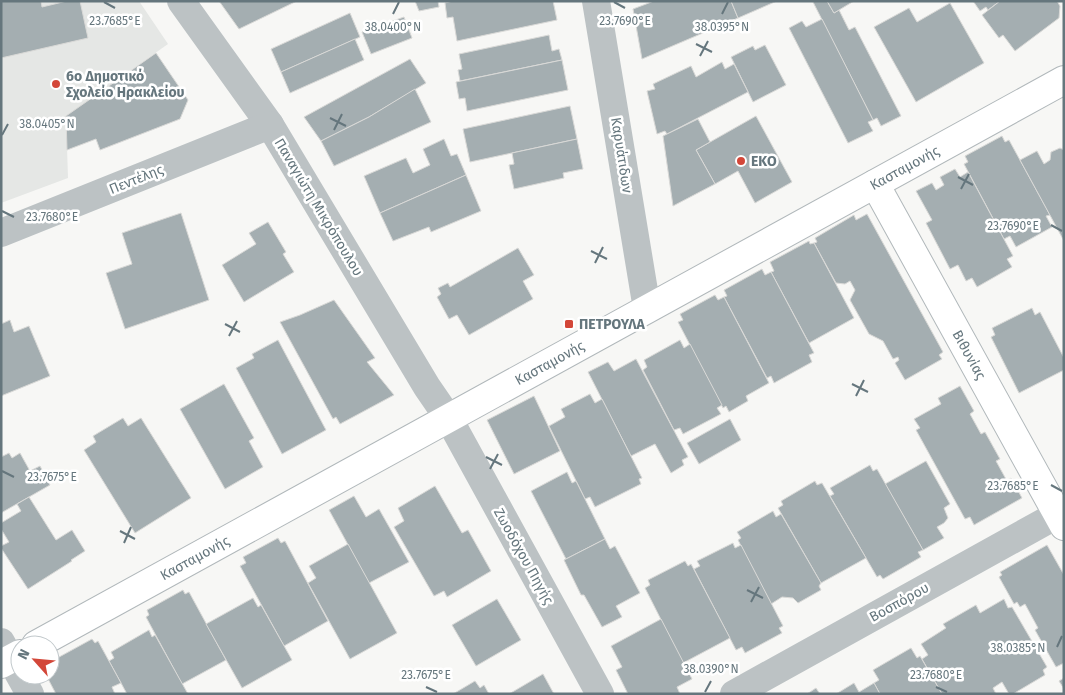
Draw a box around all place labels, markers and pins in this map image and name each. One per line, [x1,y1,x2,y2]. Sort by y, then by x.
place label: 6ο Δημοτικό Σχολείο Ηρακλείου [66,68,185,101]
marker: 6ο Δημοτικό Σχολείο Ηρακλείου [50,78,62,90]
place label: EKO [751,153,777,170]
marker: EKO [735,155,747,167]
place label: ΠΕΤΡΟΥΛΑ [579,316,646,333]
marker: ΠΕΤΡΟΥΛΑ [563,318,575,330]

